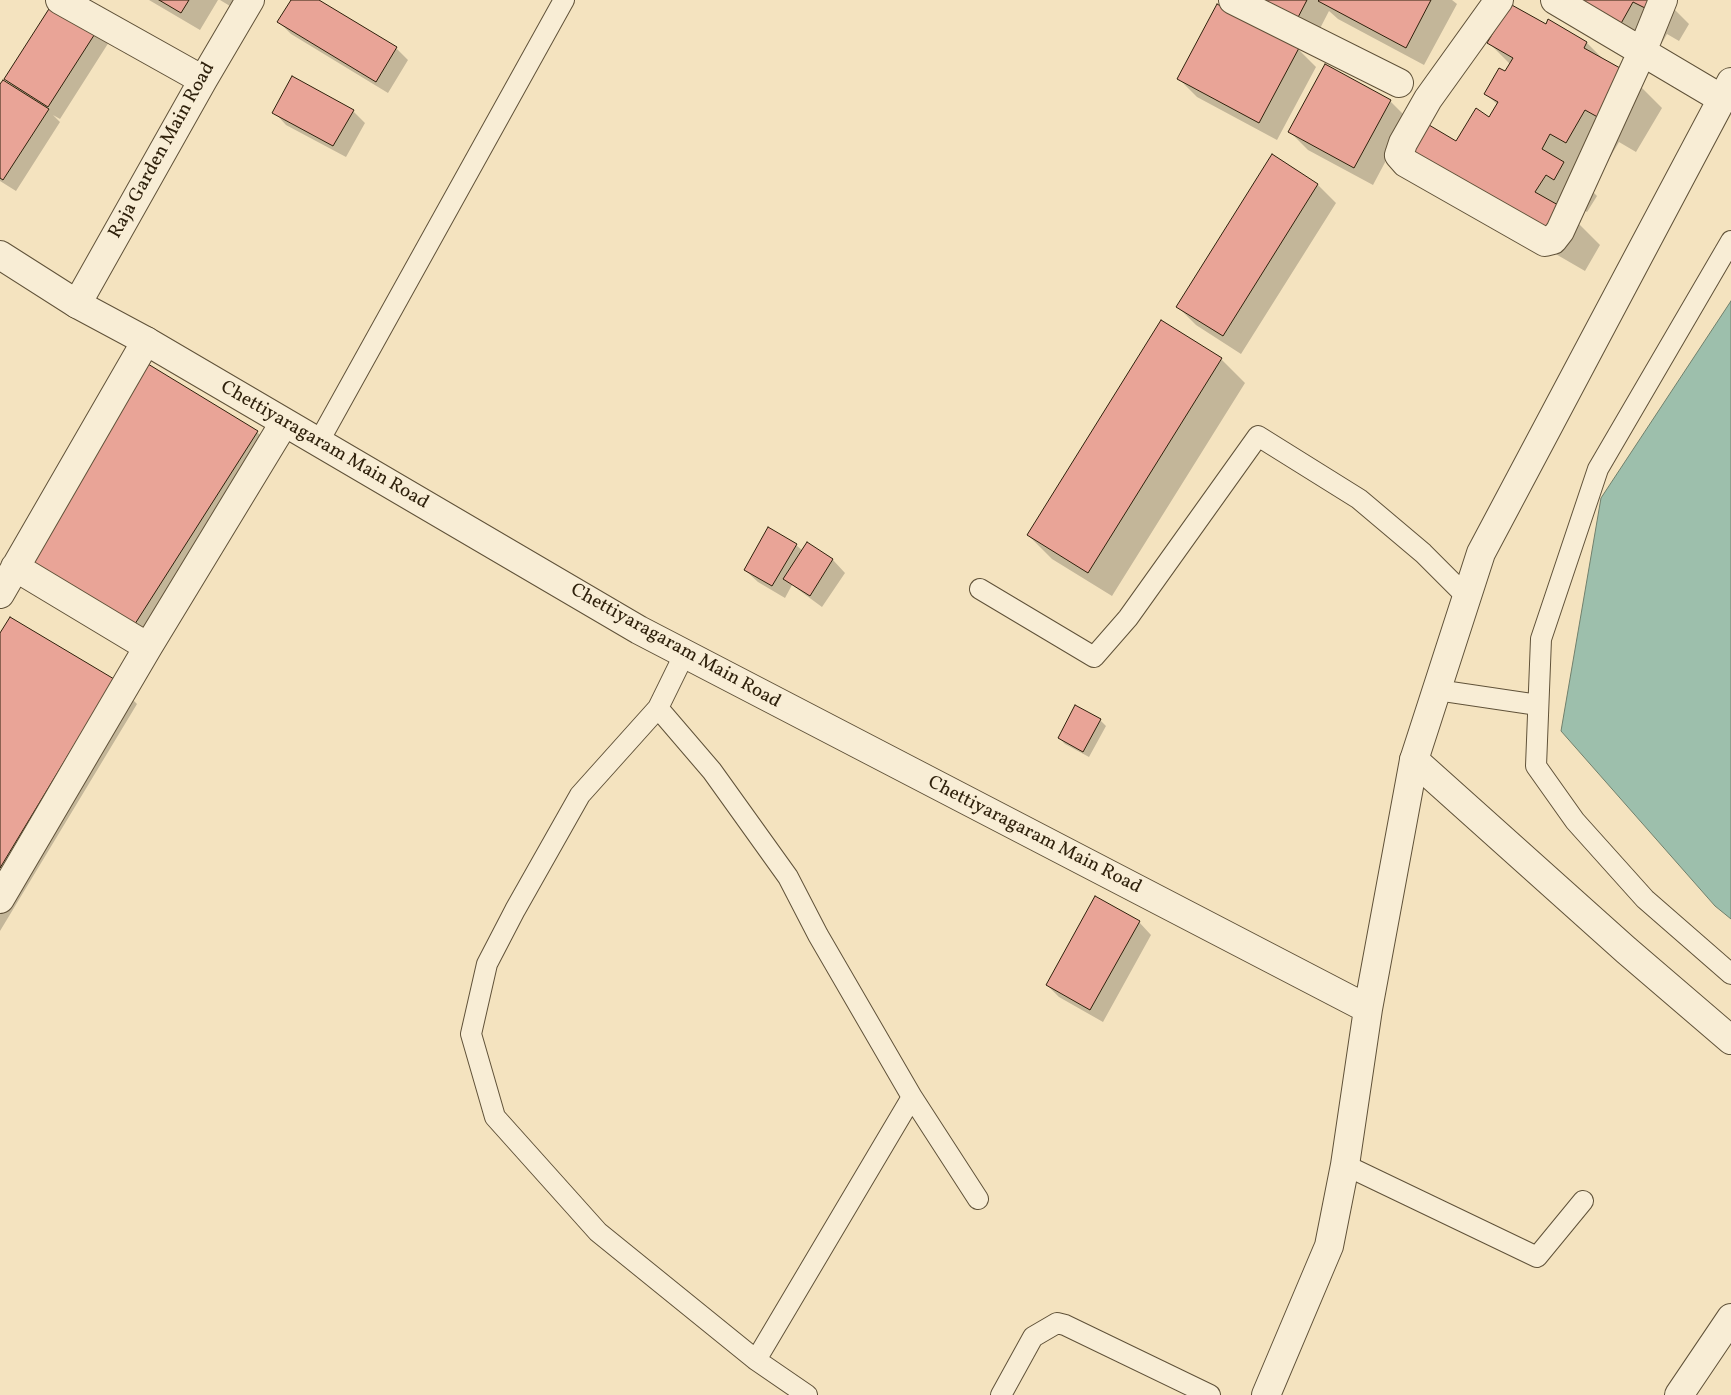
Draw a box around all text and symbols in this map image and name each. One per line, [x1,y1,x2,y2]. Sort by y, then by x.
street label: Raja Garden Main Road [105,59,221,243]
street label: Chettiyaragaram Main Road [216,377,432,515]
street label: Chettiyaragaram Main Road [566,580,784,714]
street label: Chettiyaragaram Main Road [923,772,1145,900]

